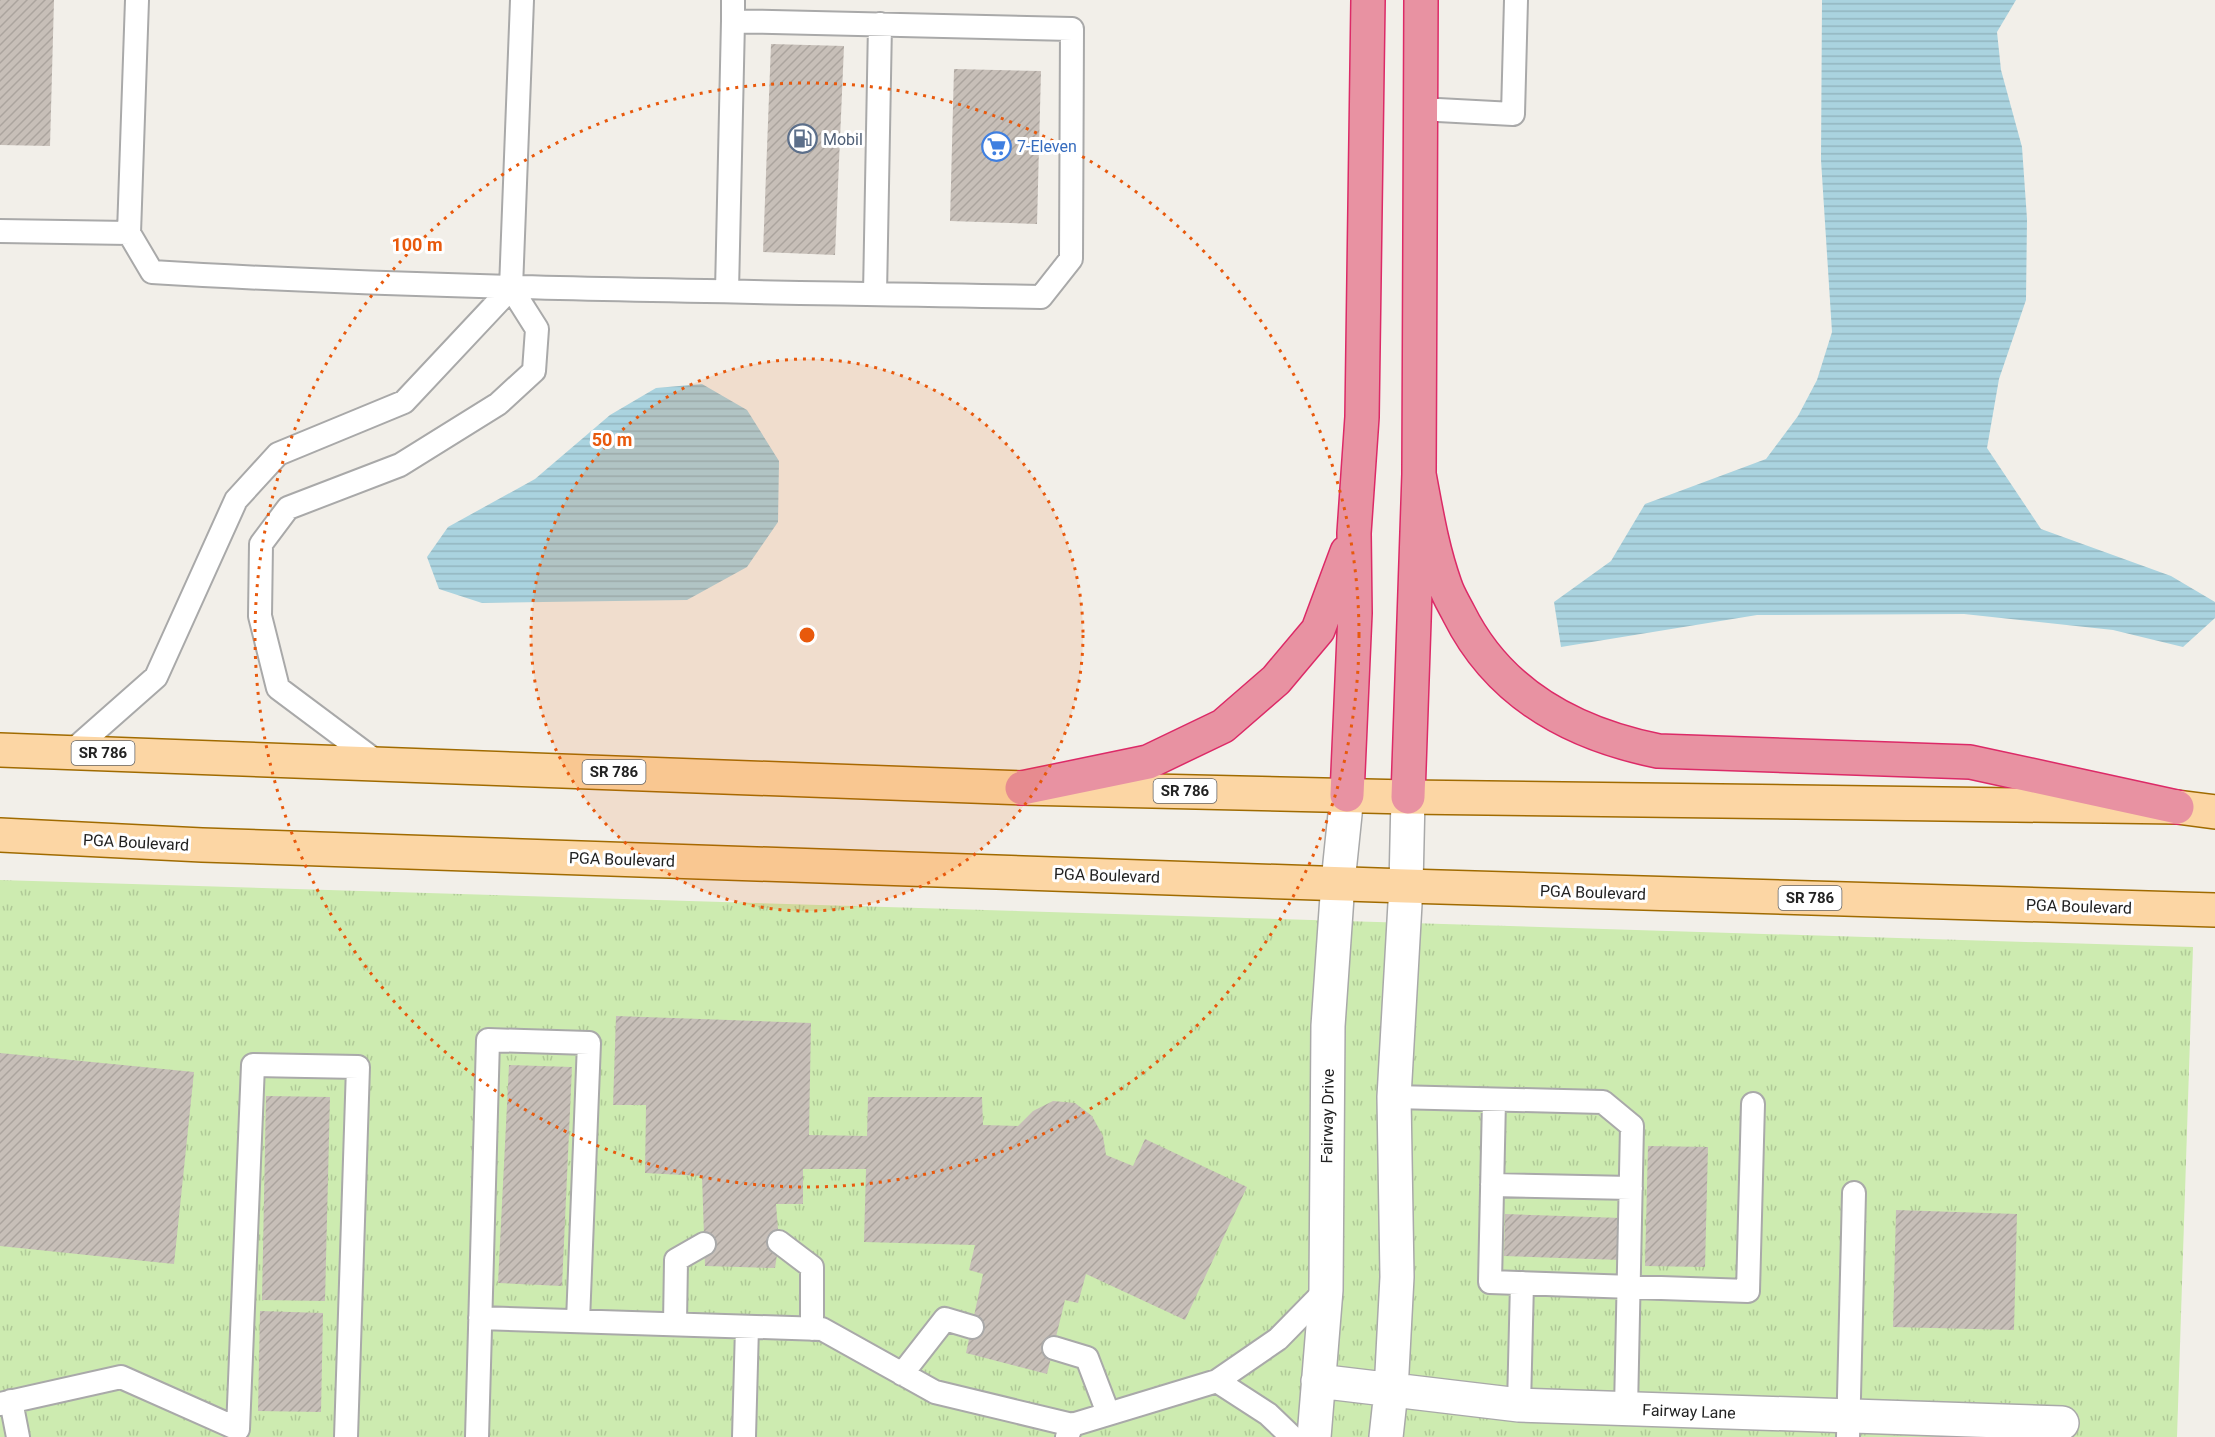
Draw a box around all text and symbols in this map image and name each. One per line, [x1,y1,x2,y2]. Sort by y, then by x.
fuel station icon: Mobil [786,123,818,155]
place label: Mobil [823,130,863,149]
supermarket icon: 7-Eleven [980,130,1012,162]
place label: 7-Eleven [1017,137,1077,156]
text: 100 m [391,234,443,255]
text: 50 m [592,429,632,450]
centre of rings [797,625,817,645]
road number: SR 786 [72,741,134,765]
road number: SR 786 [582,760,646,784]
road number: SR 786 [1154,779,1216,803]
street label: PGA Boulevard [82,830,190,855]
street label: PGA Boulevard [569,848,675,871]
street label: PGA Boulevard [1054,864,1160,887]
street label: PGA Boulevard [1540,881,1646,904]
road number: SR 786 [1778,886,1842,910]
street label: PGA Boulevard [2026,895,2132,918]
street label: Fairway Drive [1317,1068,1338,1164]
street label: Fairway Lane [1642,1400,1736,1423]

